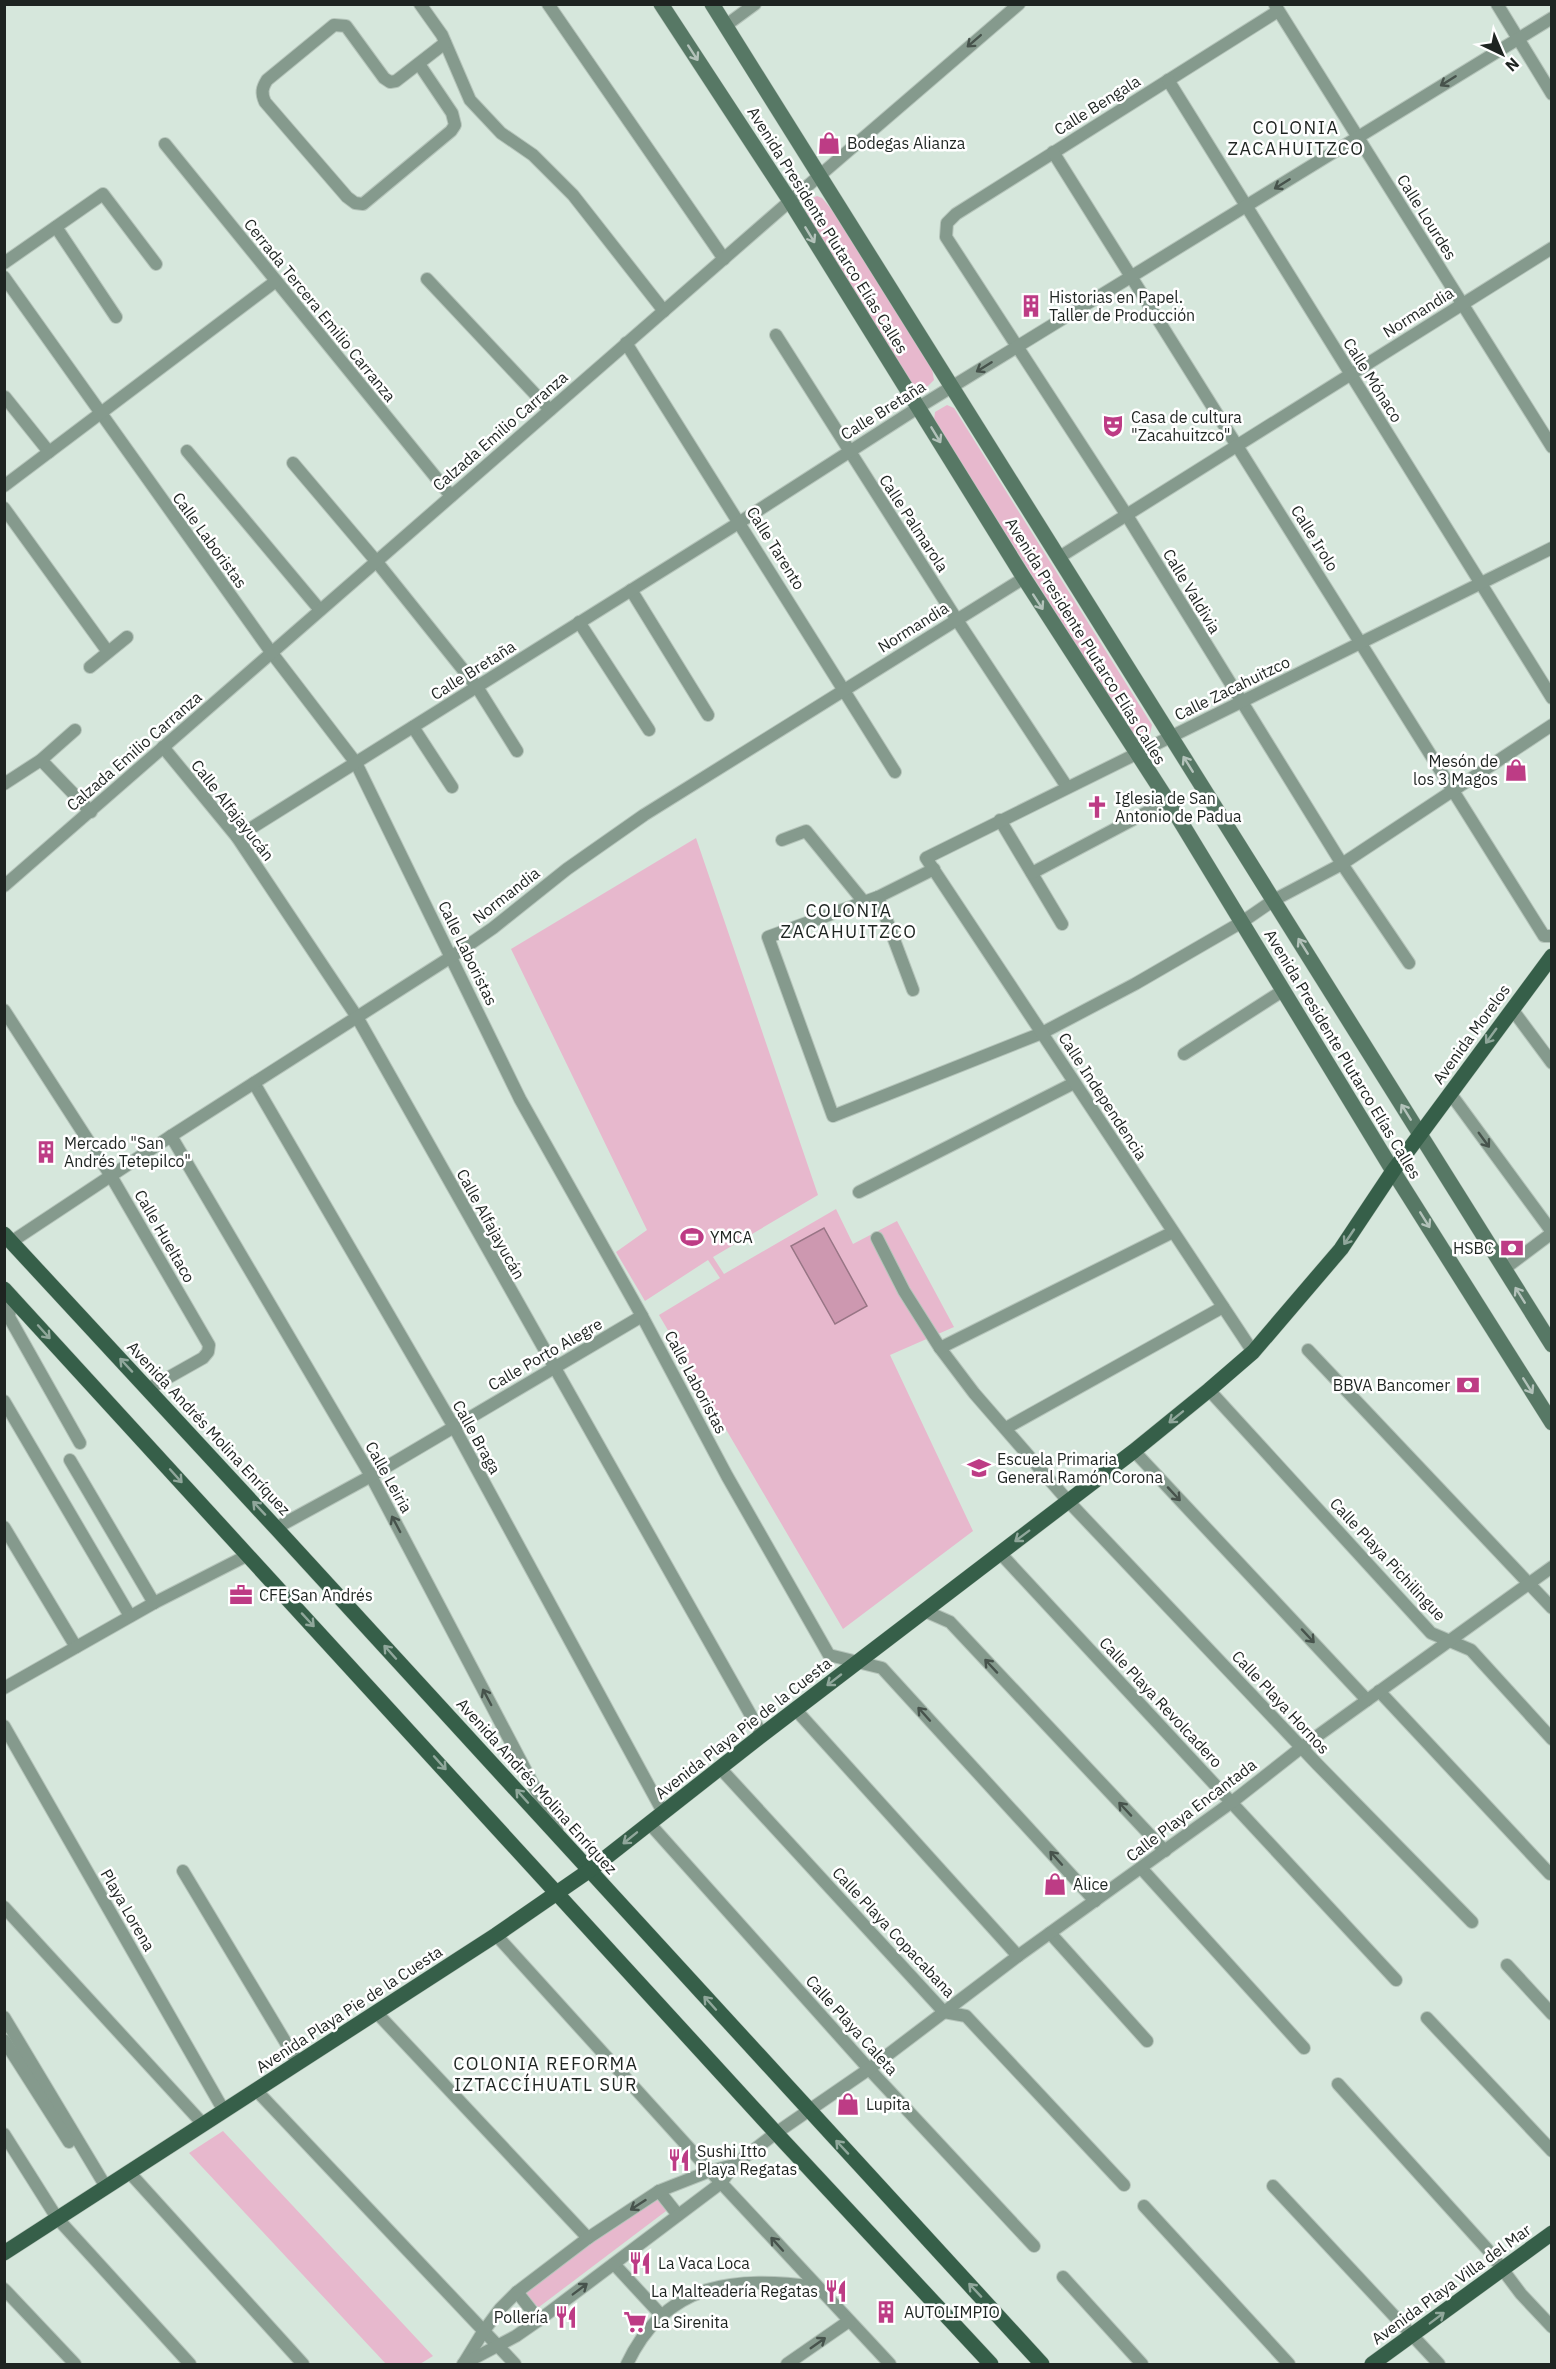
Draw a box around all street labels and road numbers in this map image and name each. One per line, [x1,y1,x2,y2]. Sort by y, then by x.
street label: Calle Bengala [1050,70,1144,139]
street label: Avenida Presidente Plutarco Elías Calles [743,103,913,357]
street label: Calle Lourdes [1393,170,1461,264]
street label: Cerrada Tercera Emilio Carranza [240,214,401,406]
street label: Normandia [1379,282,1457,342]
street label: Calle Mónaco [1339,334,1407,426]
street label: Calzada Emilio Carranza [428,367,572,495]
street label: Calle Bretaña [837,376,930,444]
street label: Calle Palmarola [875,470,953,576]
street label: Calle Laboristas [168,488,252,592]
street label: Calle Irolo [1287,501,1343,575]
street label: Calle Tarento [743,503,810,593]
street label: Avenida Presidente Plutarco Elías Calles [1001,514,1171,768]
street label: Calle Valdivia [1159,545,1225,637]
street label: Normandia [874,597,952,657]
street label: Calle Bretaña [427,636,520,704]
street label: Calle Zacahuitzco [1171,651,1293,725]
street label: Calzada Emilio Carranza [62,687,206,815]
street label: Calle Alfajayucán [187,755,279,865]
street label: Normandia [468,862,544,927]
street label: Calle Laboristas [434,897,502,1009]
street label: Avenida Presidente Plutarco Elías Calles [1260,926,1426,1182]
street label: Avenida Morelos [1428,980,1514,1088]
street label: Calle Independencia [1054,1028,1152,1164]
street label: Calle Alfajayucán [452,1165,530,1283]
street label: Calle Hueltaco [130,1186,200,1286]
street label: Calle Porto Alegre [484,1313,606,1395]
street label: Calle Laboristas [660,1327,732,1437]
street label: Avenida Andrés Molina Enríquez [123,1337,295,1519]
street label: Calle Braga [449,1397,506,1478]
street label: Calle Leiria [361,1438,417,1517]
street label: Calle Playa Pichilingue [1326,1493,1450,1625]
street label: Calle Playa Revolcadero [1095,1633,1227,1772]
street label: Calle Playa Hornos [1228,1646,1334,1758]
street label: Avenida Playa Pie de la Cuesta [651,1653,835,1803]
street label: Avenida Andrés Molina Enríquez [452,1694,622,1878]
street label: Calle Playa Encantada [1122,1754,1261,1866]
street label: Calle Playa Copacabana [828,1863,960,2002]
street label: Playa Lorena [96,1865,160,1955]
street label: Avenida Playa Pie de la Cuesta [252,1941,446,2077]
street label: Calle Playa Caleta [802,1971,903,2080]
street label: Avenida Playa Villa del Mar [1367,2219,1535,2349]

